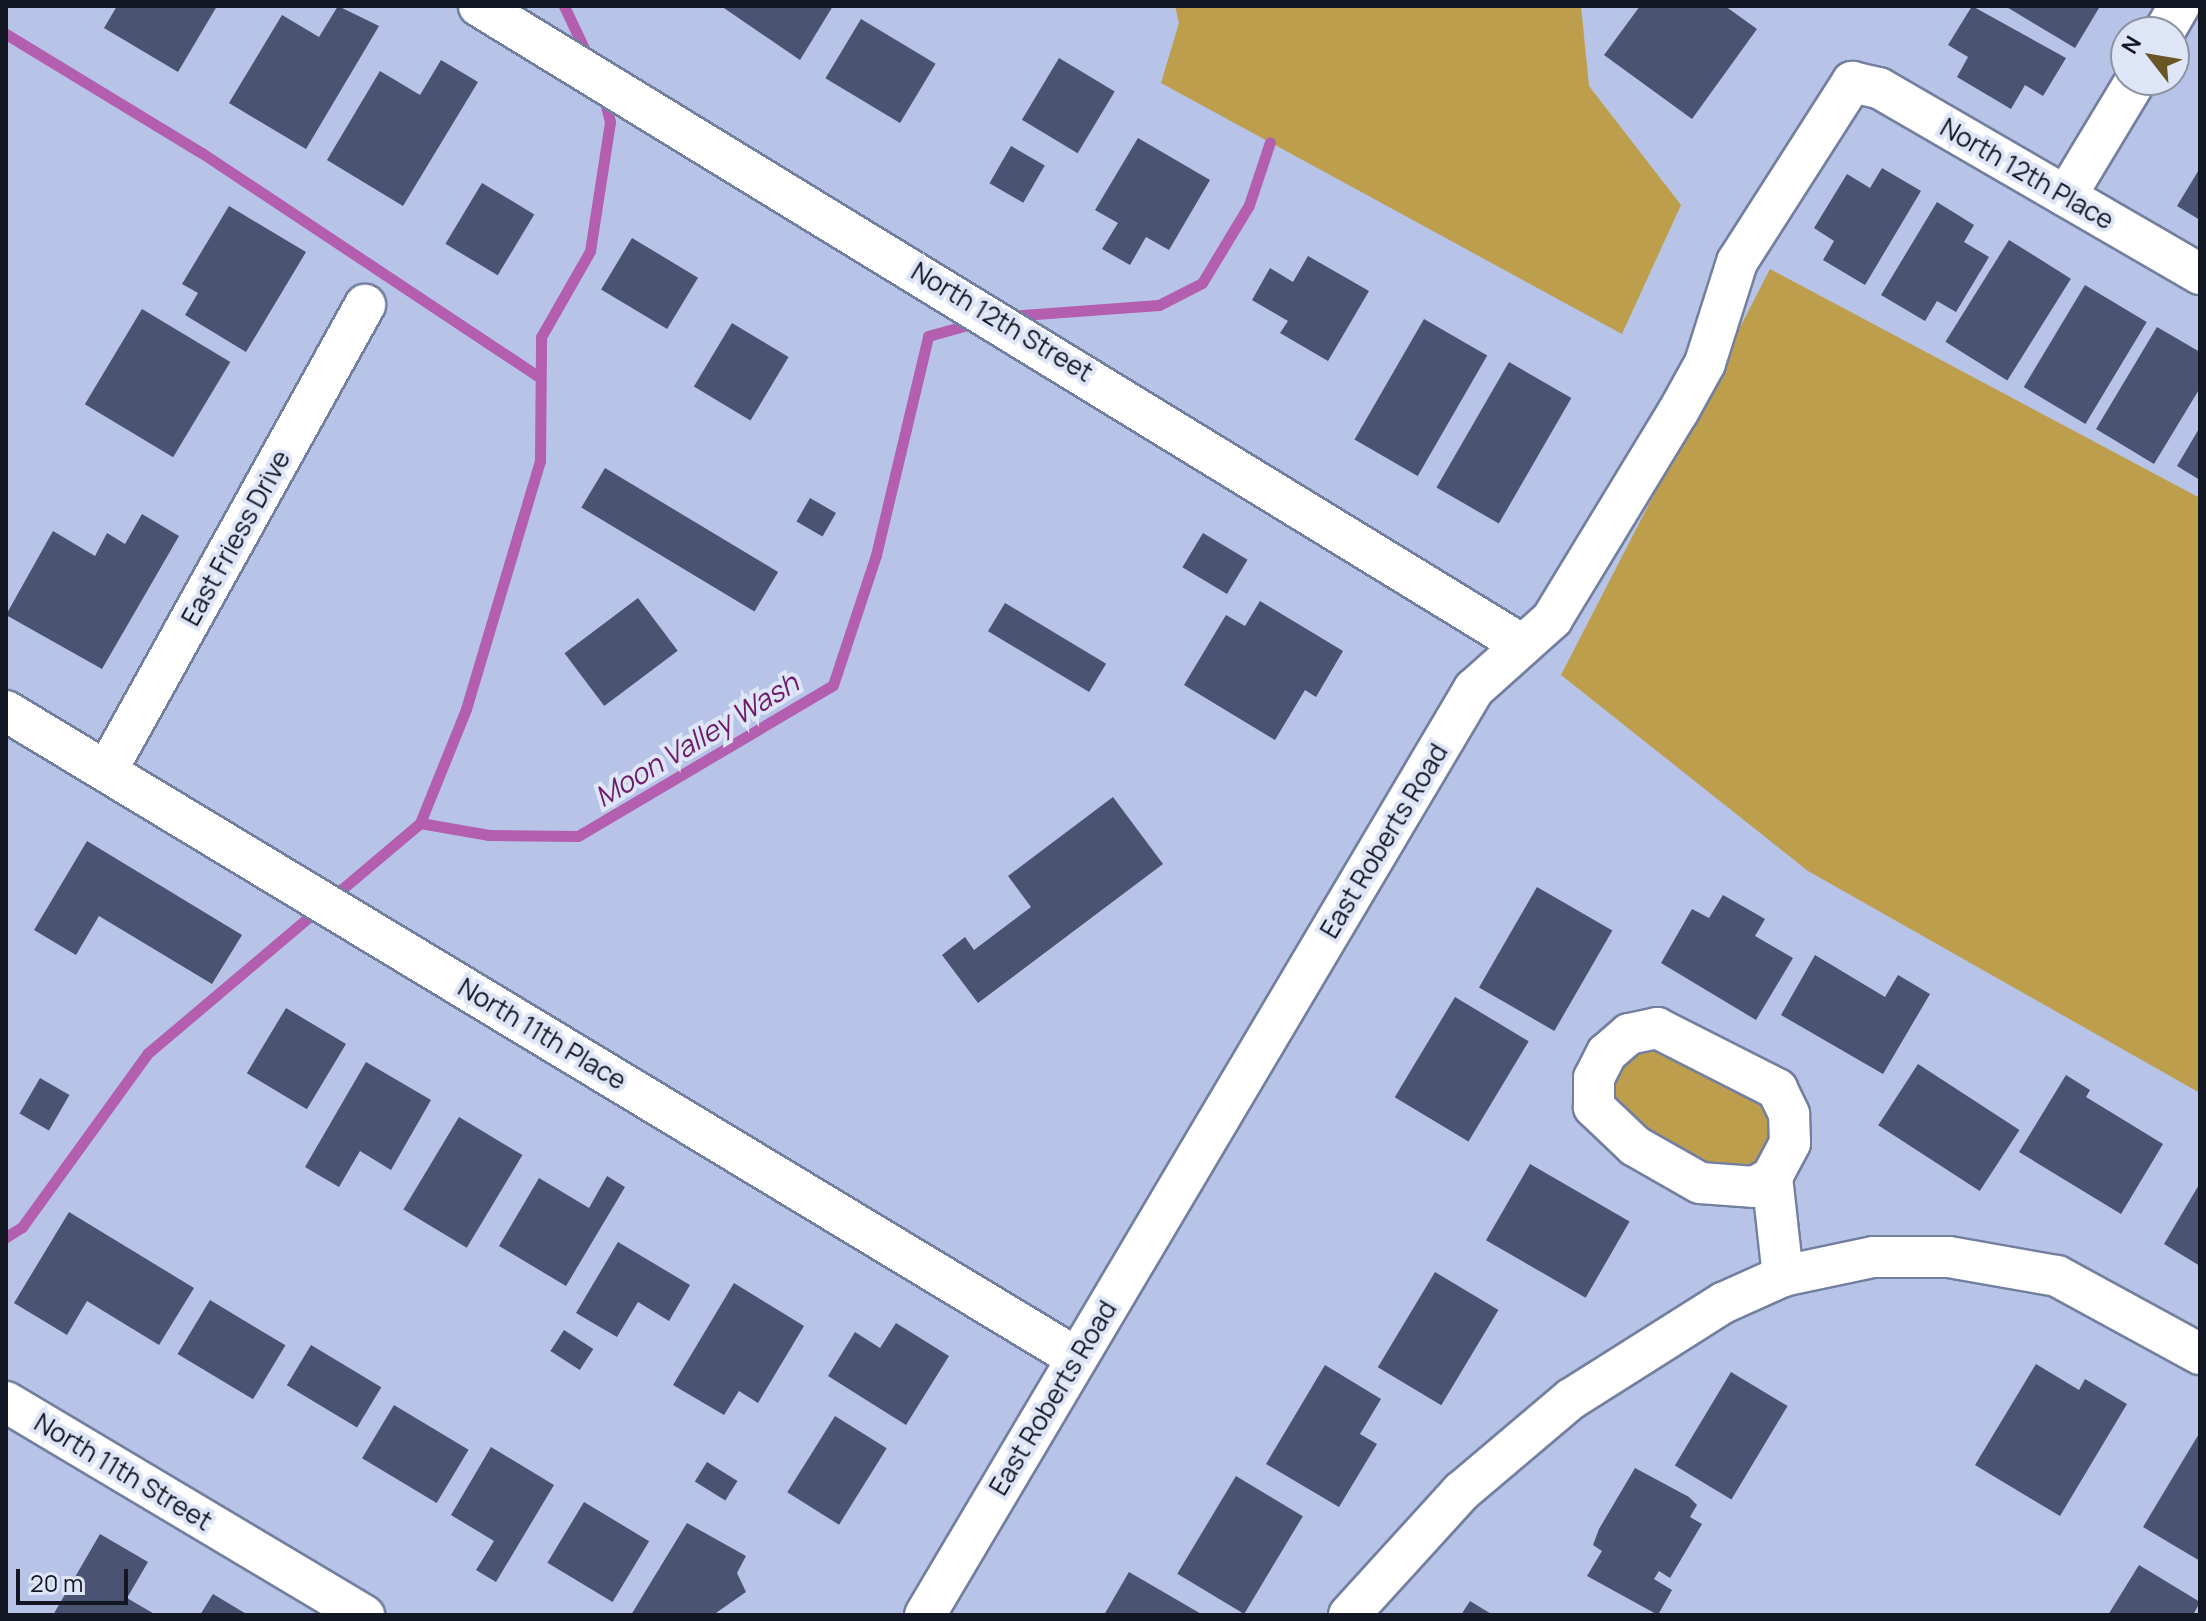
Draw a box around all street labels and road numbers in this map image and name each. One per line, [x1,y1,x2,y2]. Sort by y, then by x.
street label: North 12th Place [1935,112,2119,236]
street label: North 12th Street [906,256,1098,388]
street label: East Friess Drive [175,445,297,631]
street label: East Roberts Road [1314,738,1454,944]
street label: North 11th Place [452,972,632,1096]
street label: East Roberts Road [983,1295,1123,1501]
street label: North 11th Street [29,1407,217,1537]

